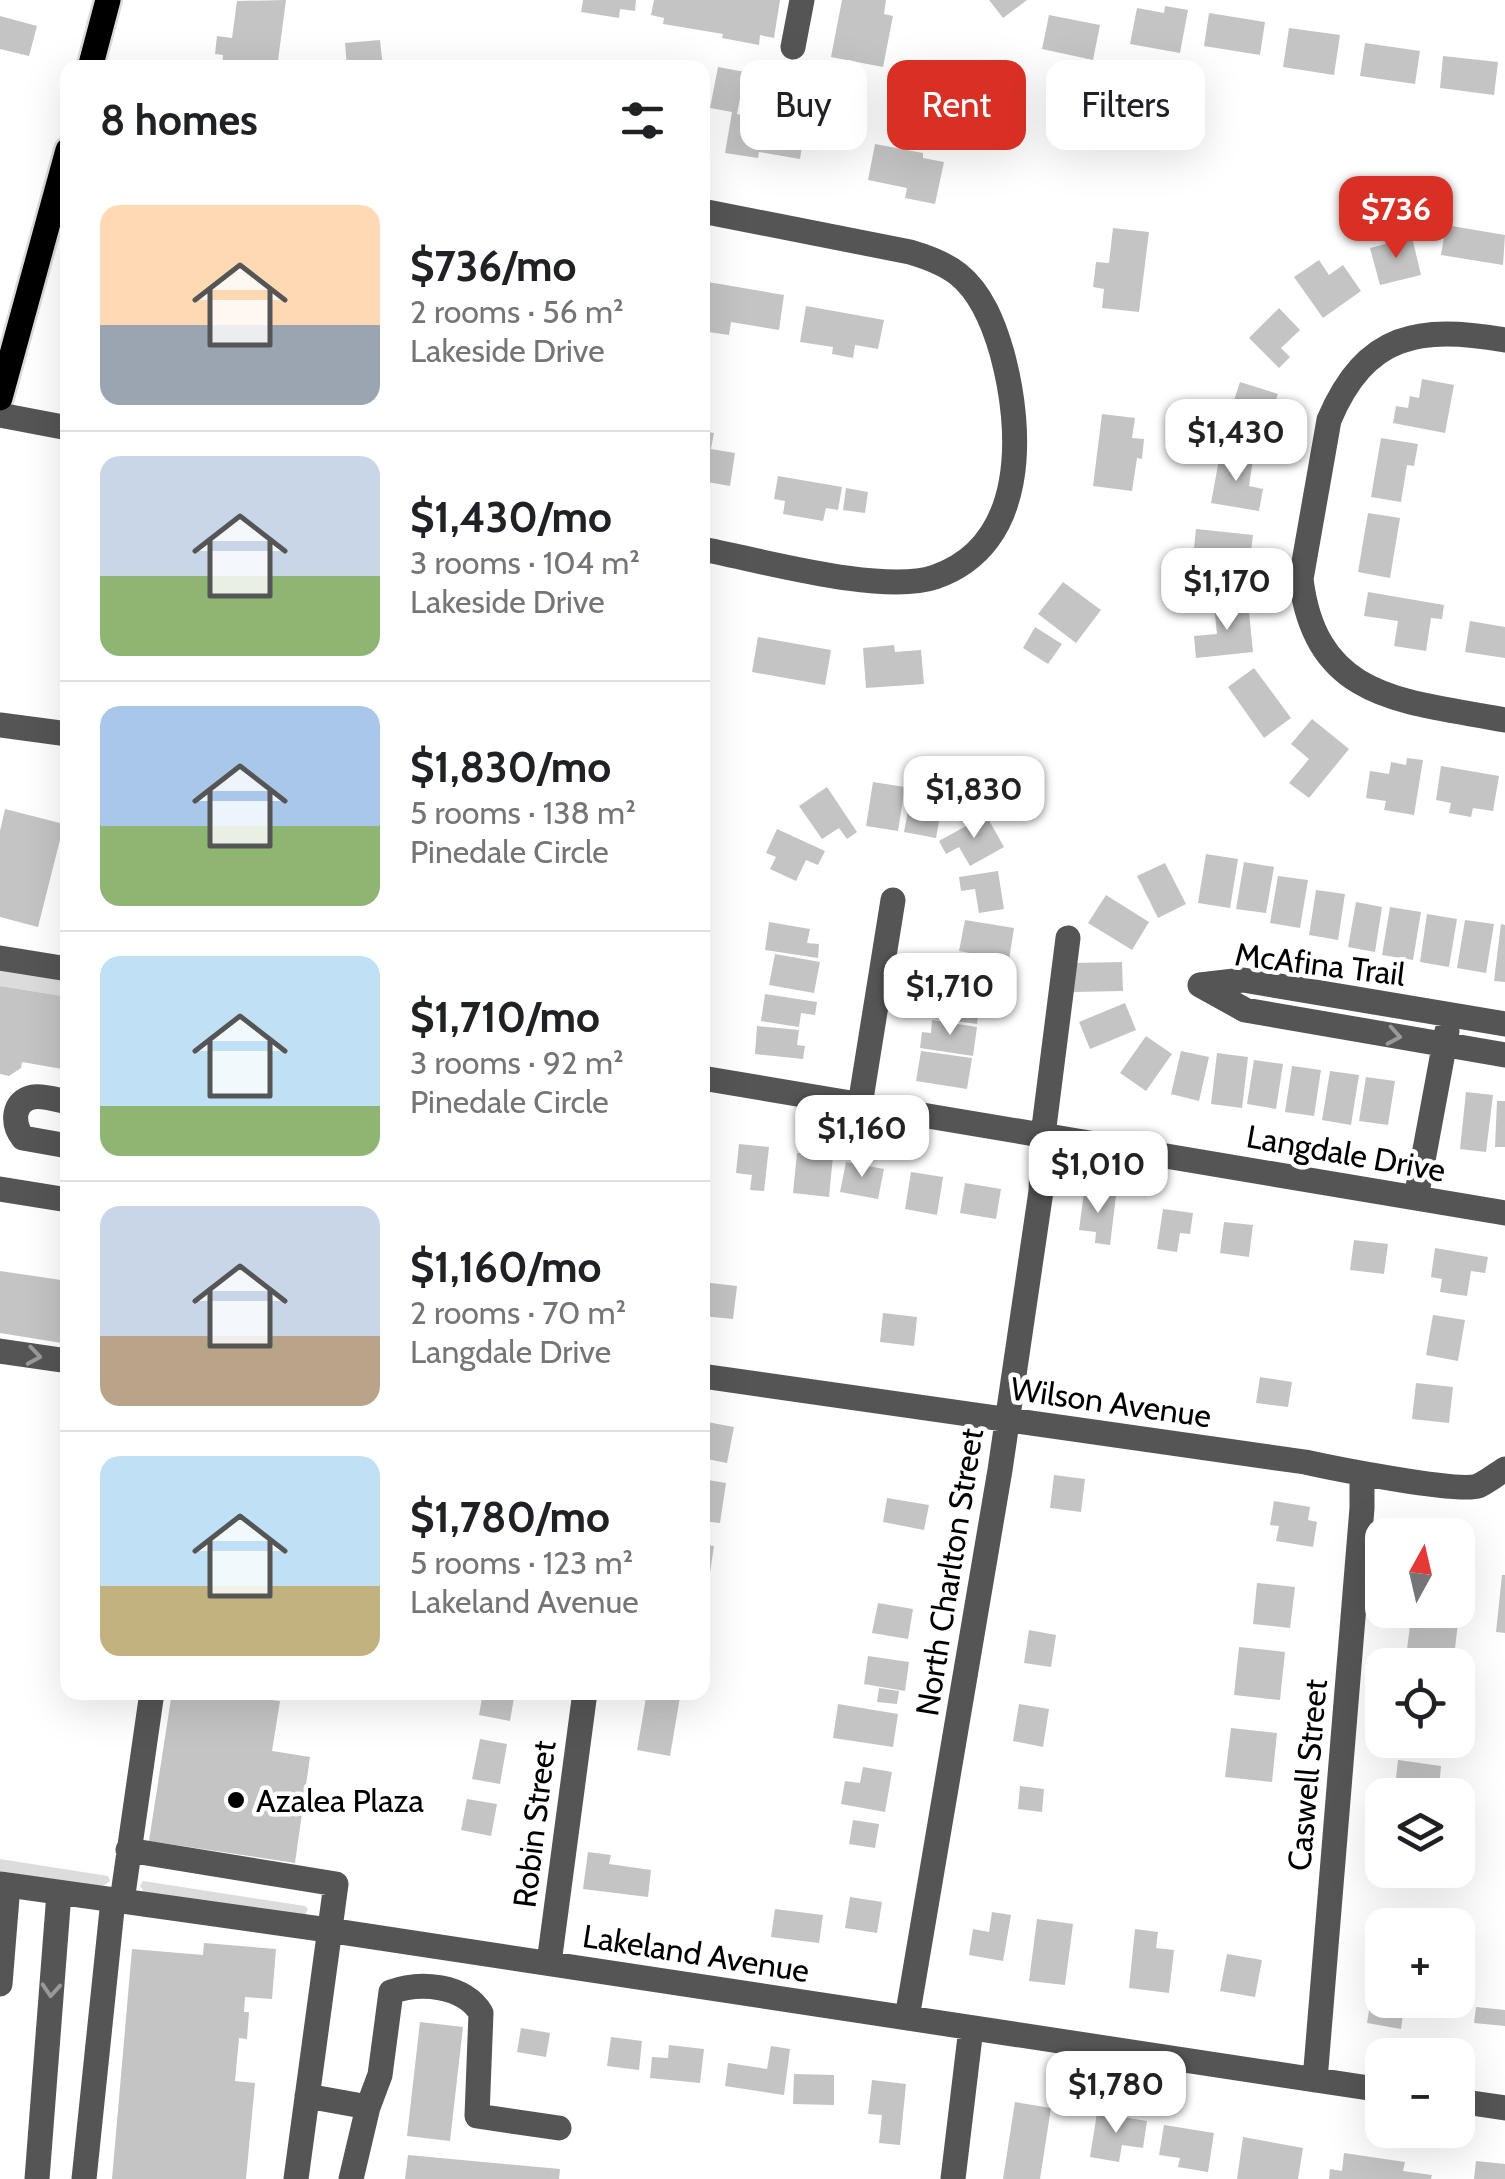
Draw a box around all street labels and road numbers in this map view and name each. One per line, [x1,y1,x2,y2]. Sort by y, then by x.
street label: McAfina Trail [1233,934,1408,994]
street label: Langdale Drive [1244,1116,1448,1190]
street label: Wilson Avenue [1008,1369,1214,1435]
street label: North Charlton Street [907,1425,991,1719]
street label: Caswell Street [1279,1677,1335,1872]
street label: Robin Street [504,1738,564,1910]
street label: Lakeland Avenue [580,1916,812,1990]

